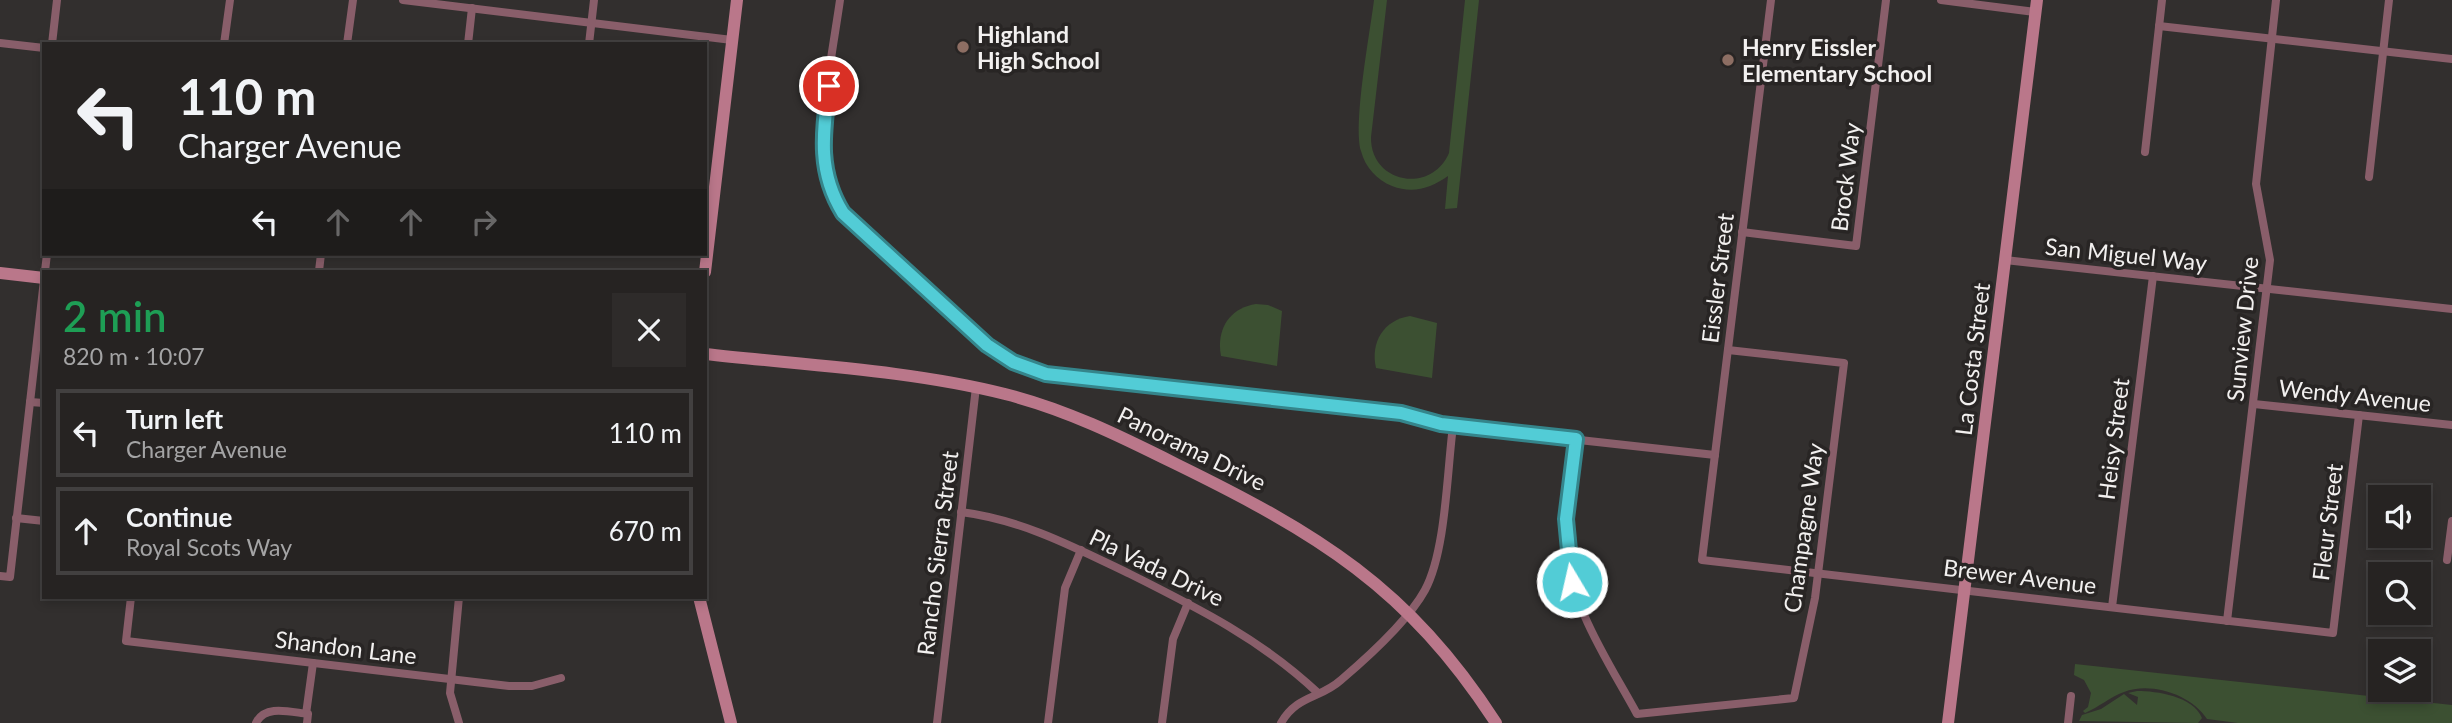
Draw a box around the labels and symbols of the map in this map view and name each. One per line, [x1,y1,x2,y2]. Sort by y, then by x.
place label: Highland High School [977,20,1100,74]
place label: Henry Eissler Elementary School [1742,33,1932,87]
marker: Highland High School [955,39,971,55]
marker: Henry Eissler Elementary School [1720,52,1736,68]
pin [799,56,859,116]
street label: Brock Way [1824,121,1866,233]
street label: Eissler Street [1695,211,1739,345]
street label: San Miguel Way [2044,232,2208,276]
street label: Sunview Drive [2220,255,2264,403]
street label: La Costa Street [1949,280,1995,437]
street label: Wendy Avenue [2277,373,2433,417]
street label: Heisy Street [2092,376,2134,501]
street label: Panorama Drive [1113,400,1271,496]
street label: Champagne Way [1777,441,1829,615]
street label: Rancho Sierra Street [911,448,964,657]
street label: Fleur Street [2306,461,2348,582]
street label: Pla Vada Drive [1085,522,1229,612]
position arrow [1535,545,1609,619]
street label: Brewer Avenue [1942,553,2098,599]
street label: Shandon Lane [274,624,418,670]

